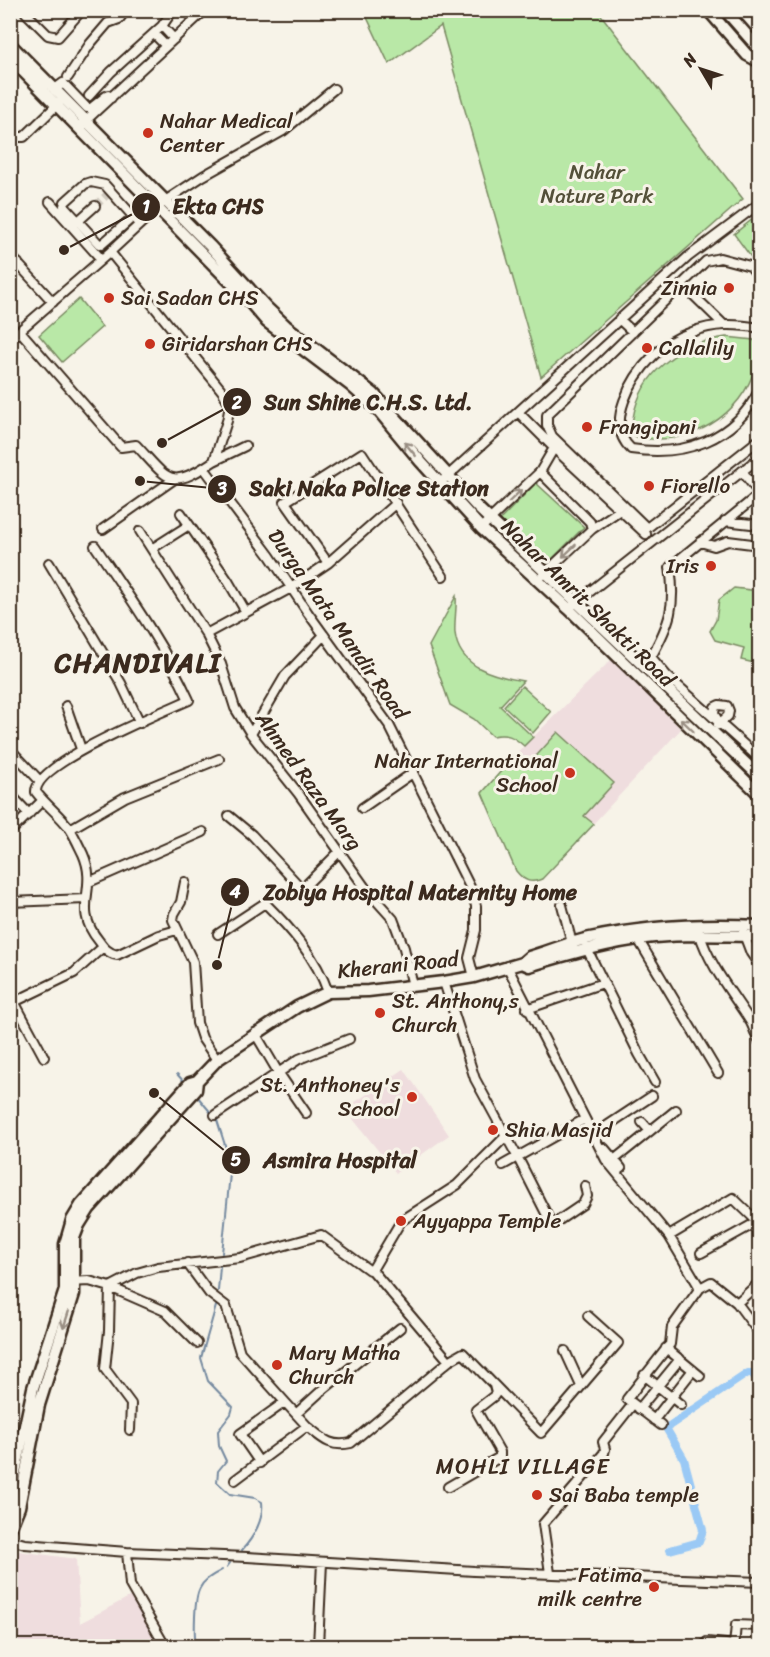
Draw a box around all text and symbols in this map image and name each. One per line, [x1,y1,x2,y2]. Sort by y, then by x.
north arrow [671,39,731,99]
text: N [674,46,705,74]
place label: Nahar Medical Center [160,102,294,164]
marker: Nahar Medical Center [141,126,155,140]
park label: Nahar Nature Park [541,153,654,215]
callout: Ekta CHS [131,187,276,227]
text: Ekta CHS [172,187,264,226]
text: 1 [142,191,150,223]
place label: Zinnia [661,269,717,307]
place label: Sai Sadan CHS [121,279,259,317]
marker: Zinnia [722,281,736,295]
marker: Sai Sadan CHS [102,291,116,305]
place label: Giridarshan CHS [162,325,313,363]
place label: Callalily [659,329,734,367]
marker: Giridarshan CHS [143,337,157,351]
marker: Callalily [640,341,654,355]
callout: Sun Shine C.H.S. Ltd. [222,382,484,422]
text: Sun Shine C.H.S. Ltd. [262,383,473,422]
text: 2 [231,387,243,419]
place label: Frangipani [599,408,697,446]
marker: Frangipani [580,420,594,434]
one-way arrow [403,441,416,457]
place label: Fiorello [661,467,731,505]
callout: Saki Naka Police Station [207,469,502,509]
text: Saki Naka Police Station [248,469,489,508]
text: 3 [216,473,227,505]
marker: Fiorello [642,479,656,493]
one-way arrow [507,489,522,503]
street label: Nahar Amrit Shakti Road [492,509,686,698]
street label: Durga Mata Mandir Road [257,520,420,729]
one-way arrow [562,544,577,558]
place label: Iris [666,547,699,585]
marker: Iris [704,559,718,573]
district label: CHANDIVALI [53,639,222,687]
street label: Ahmed Raza Marg [244,702,373,859]
one-way arrow [679,718,694,733]
place label: Nahar International School [375,742,559,804]
marker: Nahar International School [563,766,577,780]
callout: Zobiya Hospital Maternity Home [220,872,589,912]
text: Zobiya Hospital Maternity Home [262,873,578,912]
text: 4 [228,876,241,908]
street label: Kherani Road [336,940,462,990]
place label: St. Anthony,s Church [392,982,519,1044]
marker: St. Anthony,s Church [373,1006,387,1020]
place label: St. Anthoney's School [260,1066,401,1128]
marker: St. Anthoney's School [405,1090,419,1104]
place label: Shia Masjid [505,1111,614,1149]
marker: Shia Masjid [486,1123,500,1137]
callout: Asmira Hospital [221,1140,429,1180]
text: Asmira Hospital [262,1141,419,1180]
text: 5 [231,1144,242,1176]
place label: Ayyappa Temple [412,1202,561,1240]
marker: Ayyappa Temple [394,1214,408,1228]
one-way arrow [59,1310,70,1329]
place label: Mary Matha Church [289,1334,401,1396]
marker: Mary Matha Church [270,1358,284,1372]
district label: MOHLI VILLAGE [436,1447,610,1486]
place label: Sai Baba temple [549,1476,699,1514]
marker: Sai Baba temple [530,1488,544,1502]
place label: Fatima milk centre [538,1556,642,1618]
marker: Fatima milk centre [647,1580,661,1594]

